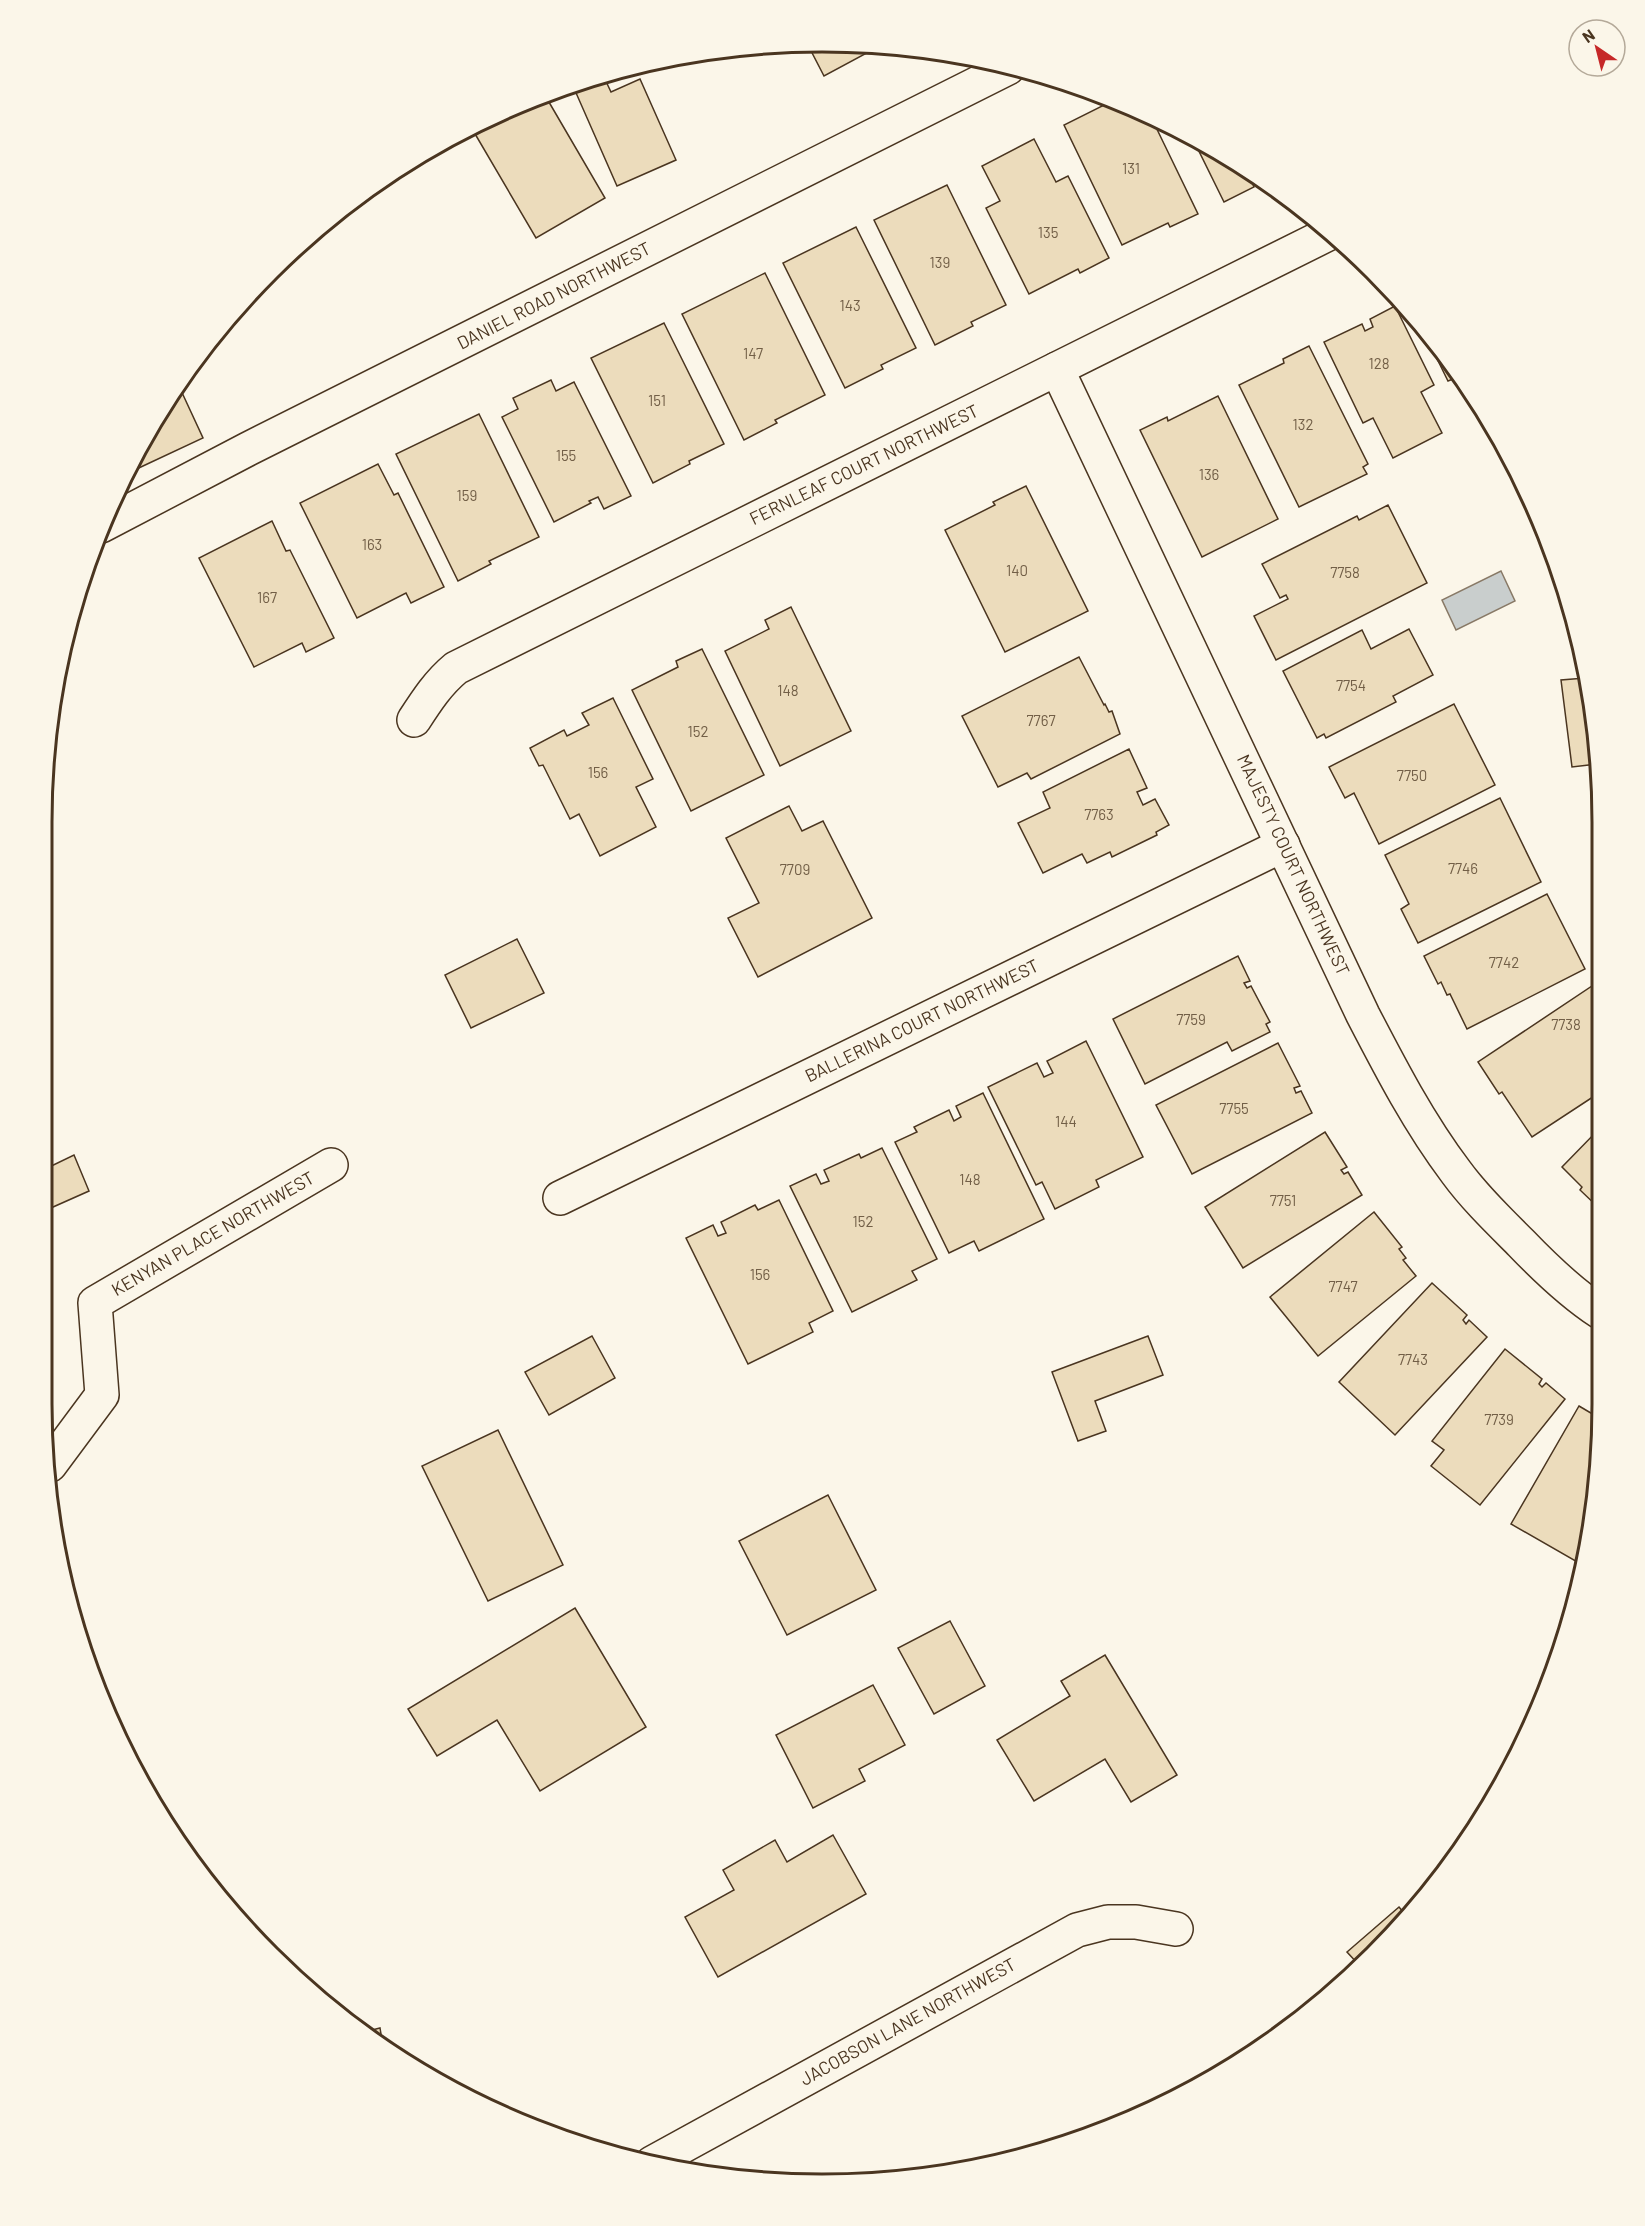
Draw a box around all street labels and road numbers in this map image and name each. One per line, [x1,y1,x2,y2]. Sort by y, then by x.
street label: DANIEL ROAD NORTHWEST [453,237,654,354]
street label: FERNLEAF COURT NORTHWEST [745,399,982,529]
street label: MAJESTY COURT NORTHWEST [1233,751,1355,979]
street label: BALLERINA COURT NORTHWEST [801,954,1042,1086]
street label: KENYAN PLACE NORTHWEST [107,1166,318,1300]
street label: JACOBSON LANE NORTHWEST [796,1953,1019,2090]

